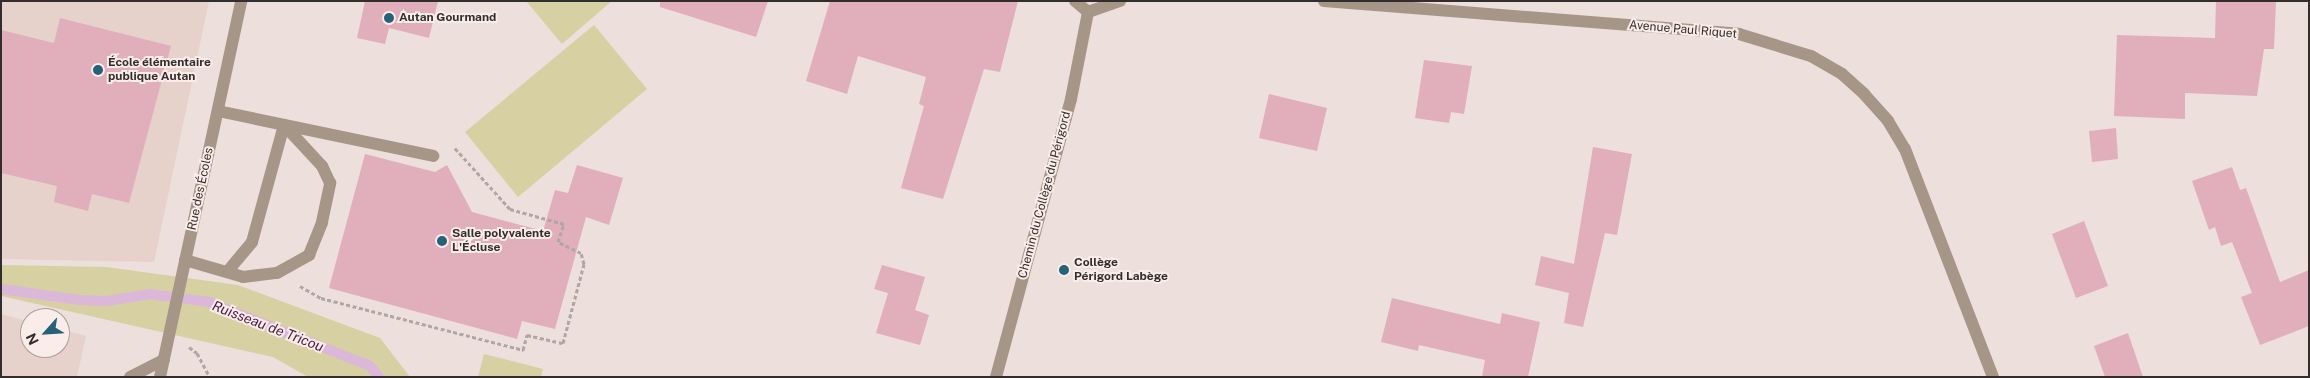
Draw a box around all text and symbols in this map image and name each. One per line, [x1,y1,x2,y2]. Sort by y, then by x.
place label: Autan Gourmand [399,11,496,25]
marker: Autan Gourmand [383,12,395,24]
street label: Avenue Paul Riquet [1628,18,1738,42]
place label: École élémentaire publique Autan [108,56,211,84]
marker: École élémentaire publique Autan [92,64,104,76]
street label: Chemin du Collège du Périgord [1016,110,1074,280]
street label: Rue des Écoles [185,146,217,232]
place label: Salle polyvalente L'Écluse [452,227,551,255]
marker: Salle polyvalente L'Écluse [436,235,448,247]
place label: Collège Périgord Labège [1074,256,1168,284]
marker: Collège Périgord Labège [1058,264,1070,276]
water label: Ruisseau de Tricou [210,297,326,355]
north arrow [20,308,70,358]
text: N [23,331,42,348]

